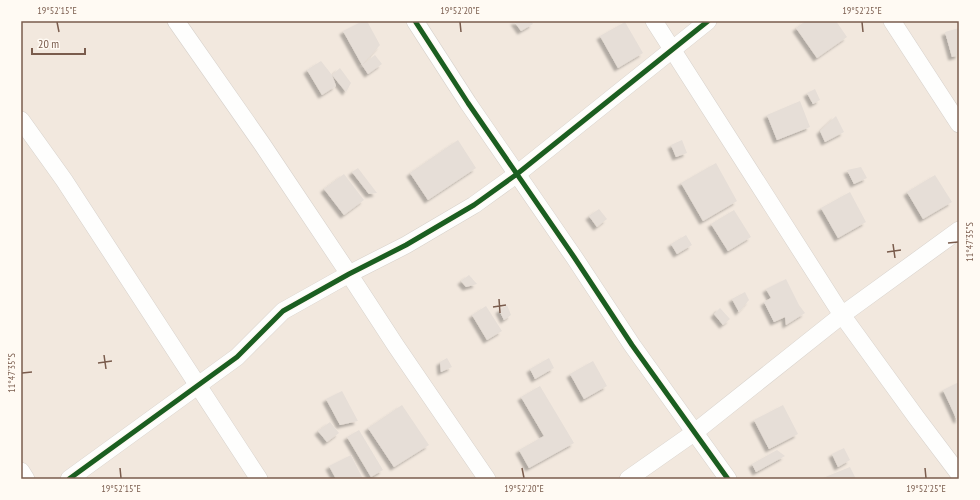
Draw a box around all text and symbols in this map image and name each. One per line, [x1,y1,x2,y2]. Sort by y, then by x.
text: 19°52'15"E [37,4,77,17]
text: 19°52'20"E [440,4,480,17]
text: 19°52'25"E [842,4,882,17]
scale bar [32,30,85,56]
text: 20 m [38,36,59,51]
text: 11°47'35"S [963,222,976,262]
text: 11°47'35"S [5,353,18,393]
text: 19°52'15"E [101,482,141,495]
text: 19°52'20"E [504,482,544,495]
text: 19°52'25"E [906,482,946,495]

